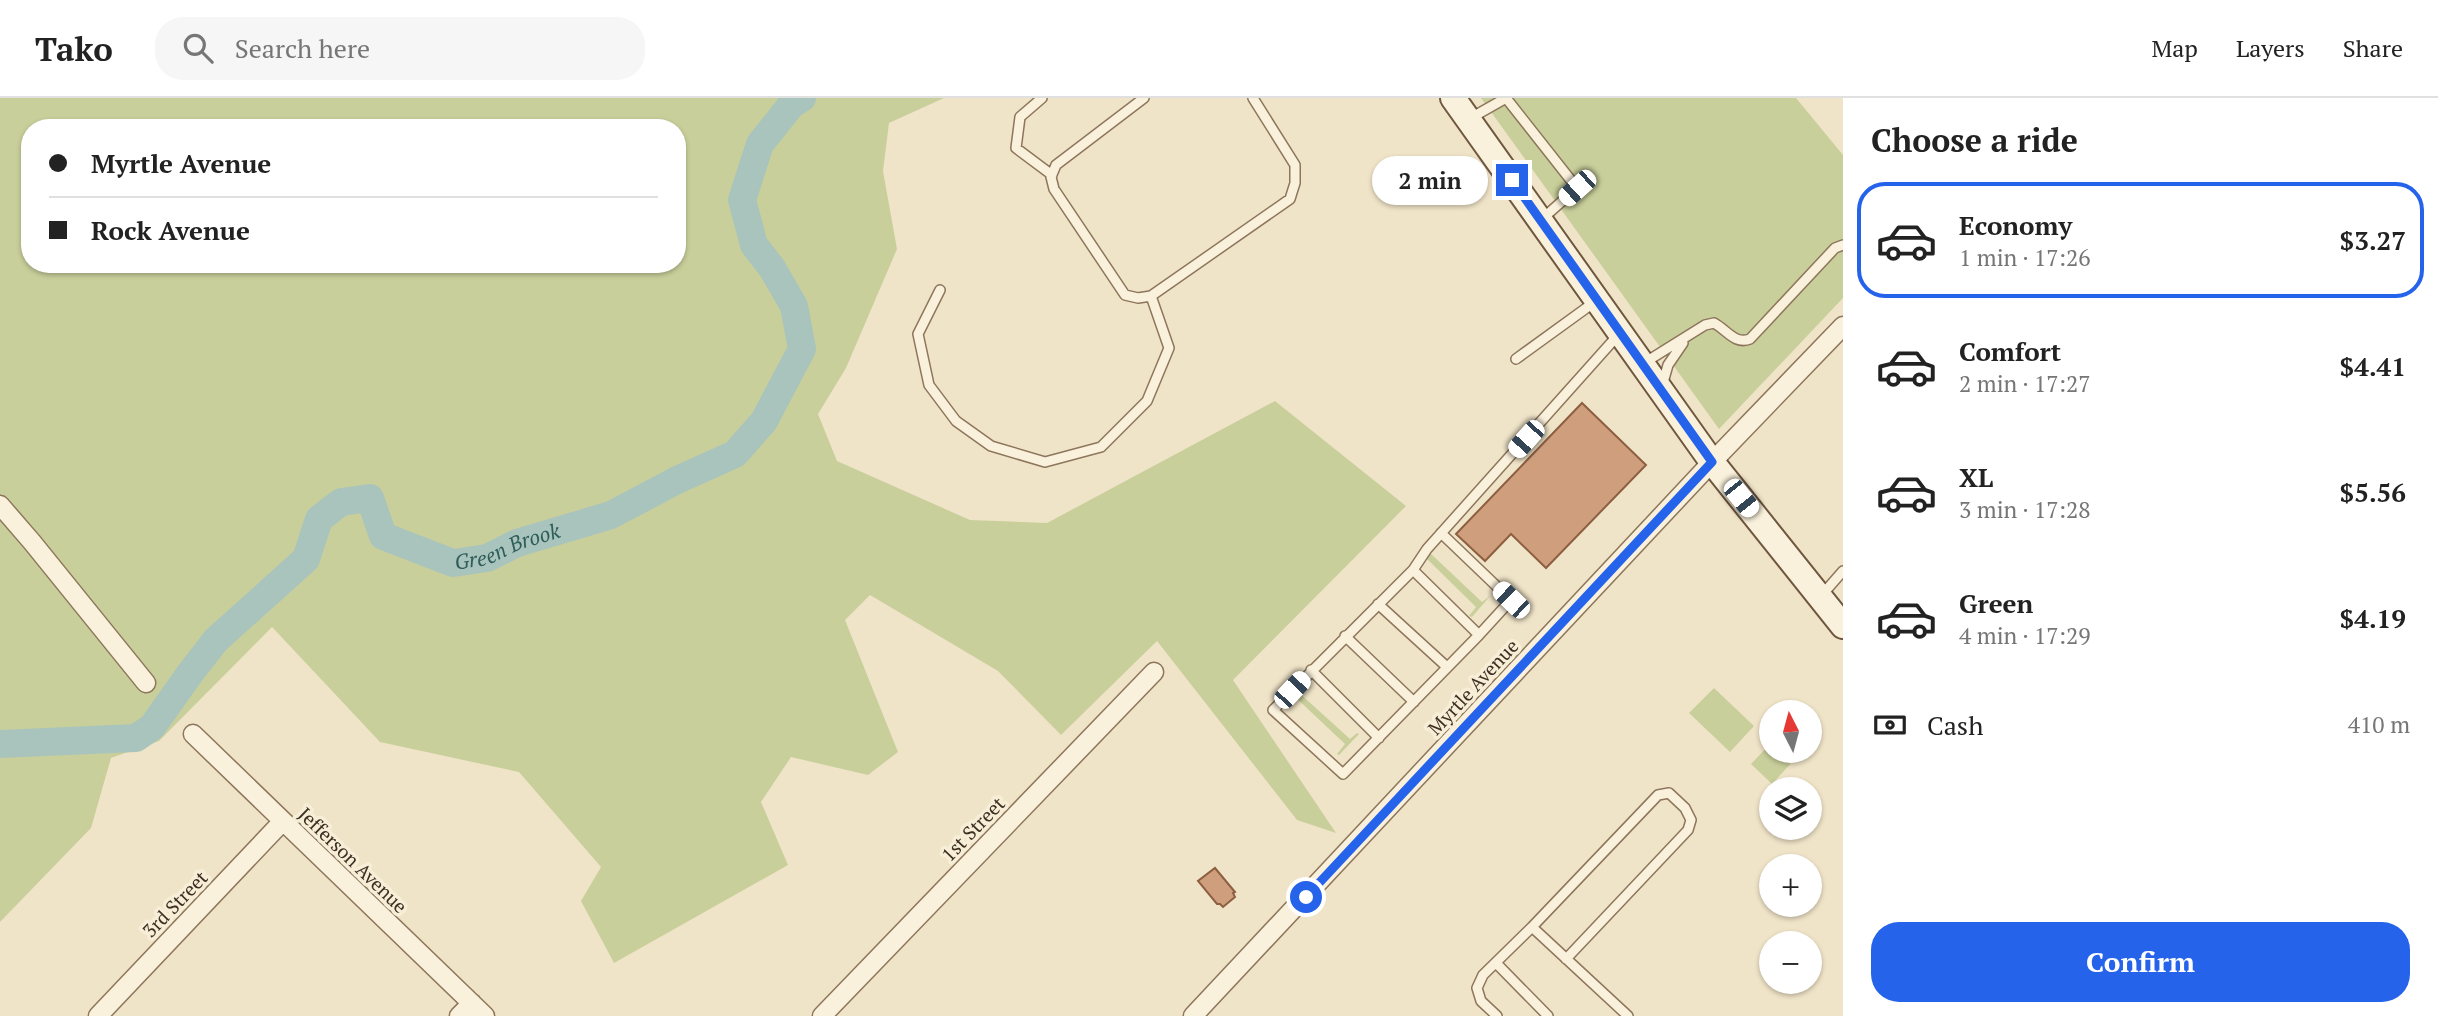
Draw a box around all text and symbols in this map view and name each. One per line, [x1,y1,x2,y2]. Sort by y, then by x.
search box [155,17,645,80]
text: Tako [35,27,113,70]
icon: search [179,29,217,67]
text: Search here [235,31,370,65]
text: Map [2151,32,2198,64]
text: Layers [2236,32,2305,64]
text: Share [2343,32,2403,64]
text: Choose a ride [1871,119,2078,161]
text: Myrtle Avenue [91,146,271,180]
callout: 2 min [1372,155,1488,204]
route end [1496,164,1528,196]
text: 2 min [1399,165,1461,196]
car [1555,166,1600,210]
text: Economy [1959,208,2072,242]
icon: car [1875,209,1938,272]
text: Rock Avenue [91,213,250,247]
text: $3.27 [2340,223,2406,257]
text: 1 min · 17:26 [1959,242,2091,273]
text: Comfort [1959,334,2061,368]
icon: car [1875,335,1938,398]
text: $4.41 [2340,349,2406,383]
text: 2 min · 17:27 [1959,368,2091,399]
car [1505,416,1548,462]
text: XL [1959,460,1993,494]
icon: car [1875,461,1938,524]
car [1720,475,1763,521]
text: $5.56 [2340,475,2406,509]
text: 3 min · 17:28 [1959,494,2091,525]
water label: Green Brook [453,516,564,576]
car [1489,578,1534,622]
text: Green [1959,586,2033,620]
icon: car [1875,587,1938,650]
text: $4.19 [2340,601,2406,635]
text: 4 min · 17:29 [1959,620,2091,651]
street label: Myrtle Avenue [1422,633,1523,740]
car [1270,667,1315,713]
north arrow [1759,700,1822,763]
map controls [1759,700,1822,994]
icon: cash [1871,706,1909,744]
text: Cash [1927,708,1983,742]
text: 410 m [2348,709,2410,740]
button: layers [1759,777,1822,840]
street label: 1st Street [936,791,1010,866]
street label: Jefferson Avenue [294,801,413,918]
button: + [1759,854,1822,917]
street label: 3rd Street [137,865,213,942]
route start [1290,881,1322,913]
button: Confirm [1871,922,2410,1002]
button: − [1759,931,1822,994]

